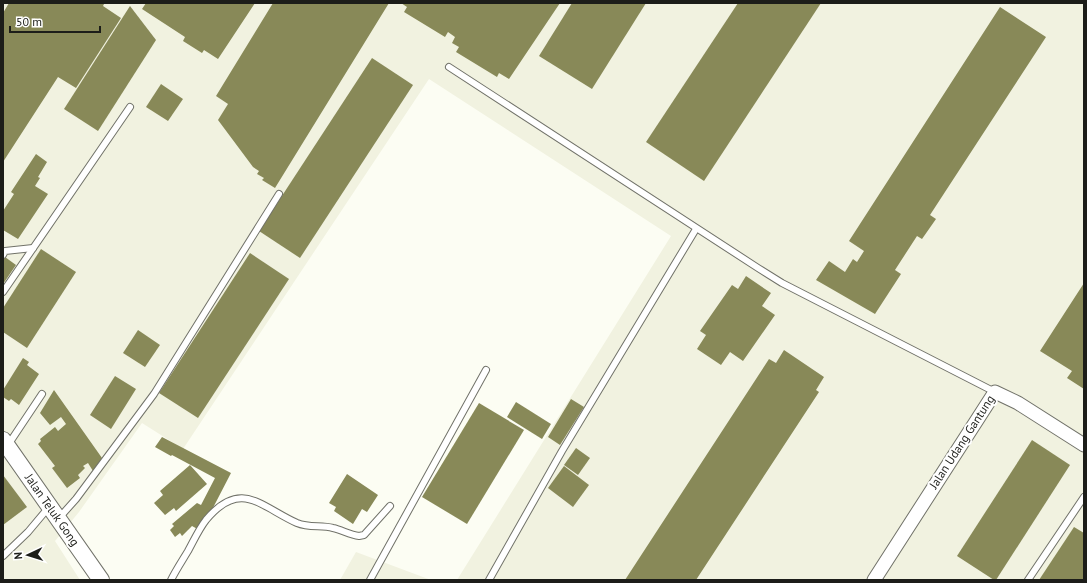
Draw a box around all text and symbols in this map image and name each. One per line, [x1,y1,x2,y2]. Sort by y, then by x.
scale bar [10,8,100,34]
text: 50 m [16,14,42,29]
street label: Jalan Udang Gantung [925,392,997,492]
street label: Jalan Teluk Gong [21,470,83,549]
north arrow [8,535,48,575]
text: N [11,552,25,560]

